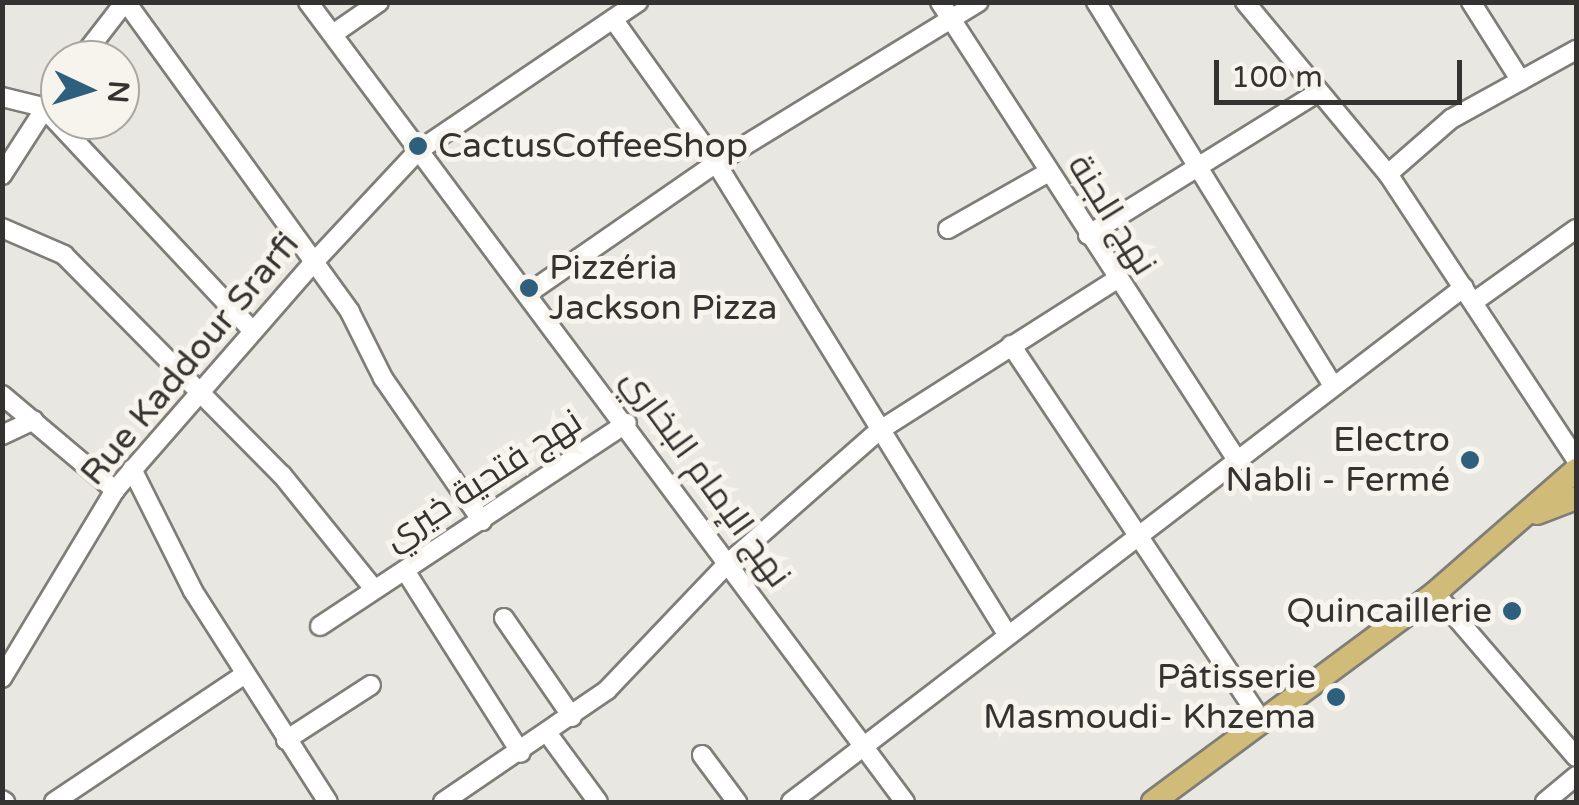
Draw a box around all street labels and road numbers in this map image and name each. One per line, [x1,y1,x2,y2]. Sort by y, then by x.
street label: نهج الجنة [1059,147,1165,283]
street label: Rue Kaddour Srarfi [72,224,308,494]
street label: نهج الإمام البخاري [612,360,800,596]
street label: نهج فتحية خيري [376,400,590,560]

